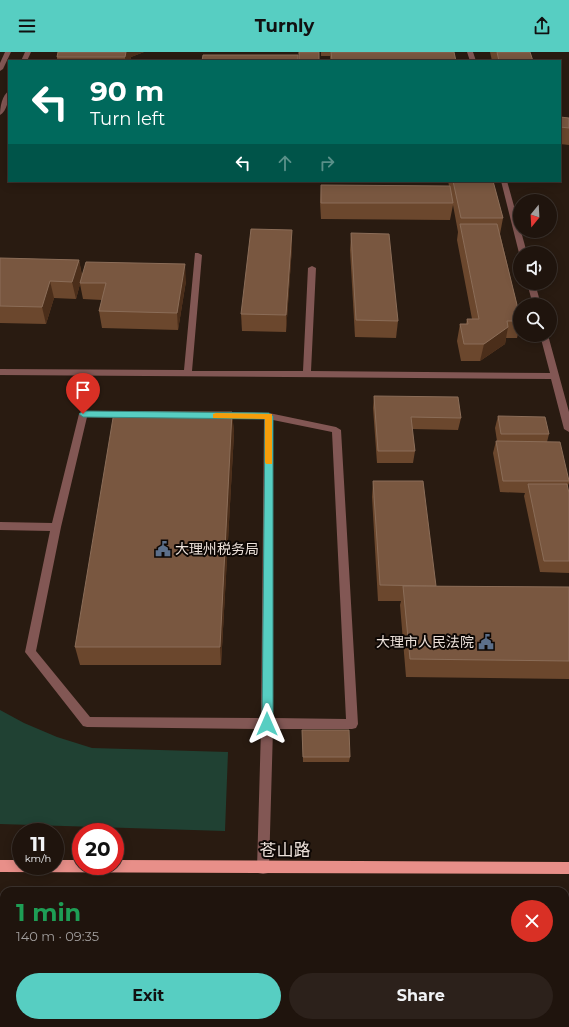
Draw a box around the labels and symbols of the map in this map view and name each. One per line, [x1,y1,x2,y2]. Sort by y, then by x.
north arrow [513,194,557,238]
pin [66,373,100,414]
public building icon: 大理州税务局 [154,540,172,558]
place label: 大理州税务局 [175,540,259,558]
place label: 大理市人民法院 [376,633,474,651]
public building icon: 大理市人民法院 [477,633,495,651]
position arrow [246,703,288,745]
speed limit sign: 20 [72,823,124,875]
street label: 苍山路 [260,840,311,860]

